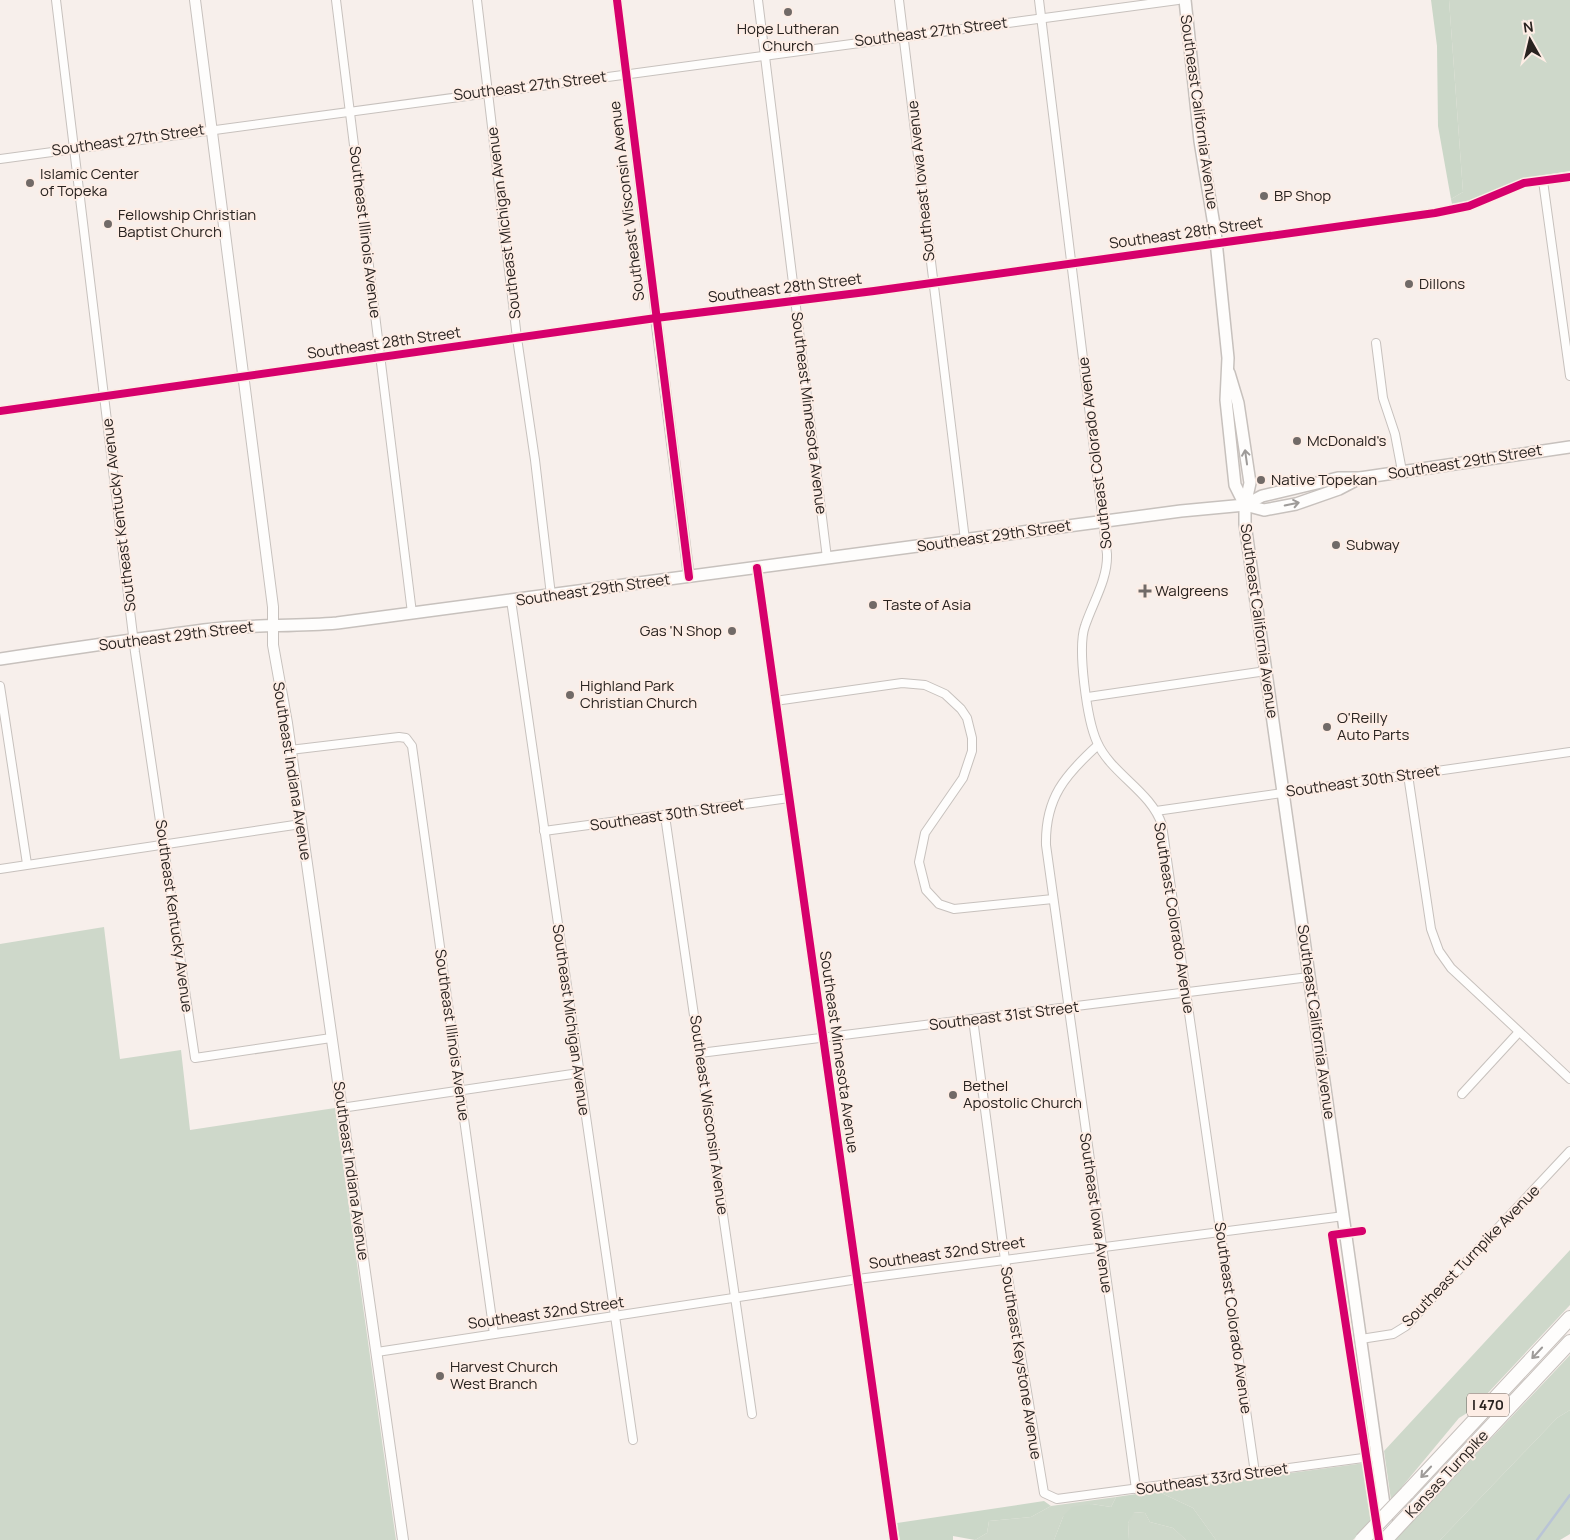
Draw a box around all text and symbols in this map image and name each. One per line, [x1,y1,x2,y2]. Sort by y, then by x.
marker: Hope Lutheran Church [782,6,794,18]
street label: Southeast 27th Street [853,12,1009,51]
street label: Southeast California Avenue [1175,13,1224,211]
north arrow [1505,15,1555,65]
text: N [1522,17,1534,37]
place label: Hope Lutheran Church [737,18,839,56]
street label: Southeast 27th Street [452,66,608,105]
street label: Southeast Iowa Avenue [902,99,939,263]
street label: Southeast Wisconsin Avenue [604,100,649,302]
street label: Southeast 27th Street [50,118,206,161]
street label: Southeast Michigan Avenue [481,126,526,320]
street label: Southeast Illinois Avenue [345,145,387,319]
place label: Islamic Center of Topeka [40,163,139,201]
marker: Islamic Center of Topeka [24,177,36,189]
place label: BP Shop [1274,185,1331,206]
marker: BP Shop [1258,190,1270,202]
place label: Fellowship Christian Baptist Church [118,204,256,242]
street label: Southeast 28th Street [1108,211,1264,254]
marker: Fellowship Christian Baptist Church [102,218,114,230]
street label: Southeast 28th Street [707,268,863,307]
place label: Dillons [1419,273,1465,294]
marker: Dillons [1403,278,1415,290]
street label: Southeast Minnesota Avenue [787,310,832,516]
street label: Southeast 28th Street [306,321,462,364]
street label: Southeast Colorado Avenue [1072,356,1117,550]
street label: Southeast Kentucky Avenue [96,417,141,613]
place label: McDonald's [1307,430,1386,451]
marker: McDonald's [1291,435,1303,447]
street label: Southeast 29th Street [1386,439,1543,484]
one-way arrow [1241,449,1251,465]
place label: Native Topekan [1271,469,1377,490]
marker: Native Topekan [1255,474,1267,486]
one-way arrow [1284,499,1300,508]
street label: Southeast 29th Street [915,514,1072,557]
street label: Southeast California Avenue [1235,522,1284,720]
place label: Subway [1346,534,1400,555]
marker: Subway [1330,539,1342,551]
street label: Southeast 29th Street [514,568,671,611]
place label: Walgreens [1155,580,1229,601]
marker: Walgreens [1139,585,1151,597]
place label: Taste of Asia [883,594,971,615]
marker: Taste of Asia [867,599,879,611]
street label: Southeast 29th Street [97,616,254,655]
place label: Gas 'N Shop [640,620,722,641]
marker: Gas 'N Shop [726,625,738,637]
place label: Highland Park Christian Church [580,675,697,713]
street label: Southeast Indiana Avenue [268,680,317,862]
marker: Highland Park Christian Church [564,689,576,701]
place label: O'Reilly Auto Parts [1337,707,1409,745]
marker: O'Reilly Auto Parts [1321,721,1333,733]
street label: Southeast 30th Street [1285,759,1441,802]
street label: Southeast 30th Street [589,793,745,836]
street label: Southeast Kentucky Avenue [151,818,198,1014]
street label: Southeast Colorado Avenue [1149,821,1200,1015]
street label: Southeast Michigan Avenue [548,923,595,1117]
street label: Southeast California Avenue [1292,923,1341,1121]
street label: Southeast Illinois Avenue [430,948,475,1122]
street label: Southeast Minnesota Avenue [815,950,864,1155]
street label: Southeast 31st Street [928,996,1080,1035]
street label: Southeast Wisconsin Avenue [685,1014,734,1216]
place label: Bethel Apostolic Church [963,1075,1082,1113]
street label: Southeast Indiana Avenue [329,1080,374,1262]
marker: Bethel Apostolic Church [947,1089,959,1101]
street label: Southeast Iowa Avenue [1075,1131,1118,1295]
street label: Southeast Turnpike Avenue [1397,1180,1544,1331]
street label: Southeast Colorado Avenue [1210,1221,1257,1415]
street label: Southeast 32nd Street [868,1231,1026,1274]
street label: Southeast Keystone Avenue [996,1265,1047,1461]
street label: Southeast 32nd Street [467,1291,625,1334]
one-way arrow [1531,1347,1543,1360]
place label: Harvest Church West Branch [450,1356,558,1394]
marker: Harvest Church West Branch [434,1370,446,1382]
road number: I 470 [1467,1394,1509,1416]
street label: Kansas Turnpike [1400,1425,1493,1522]
street label: Southeast 33rd Street [1134,1457,1289,1500]
one-way arrow [1420,1466,1432,1479]

